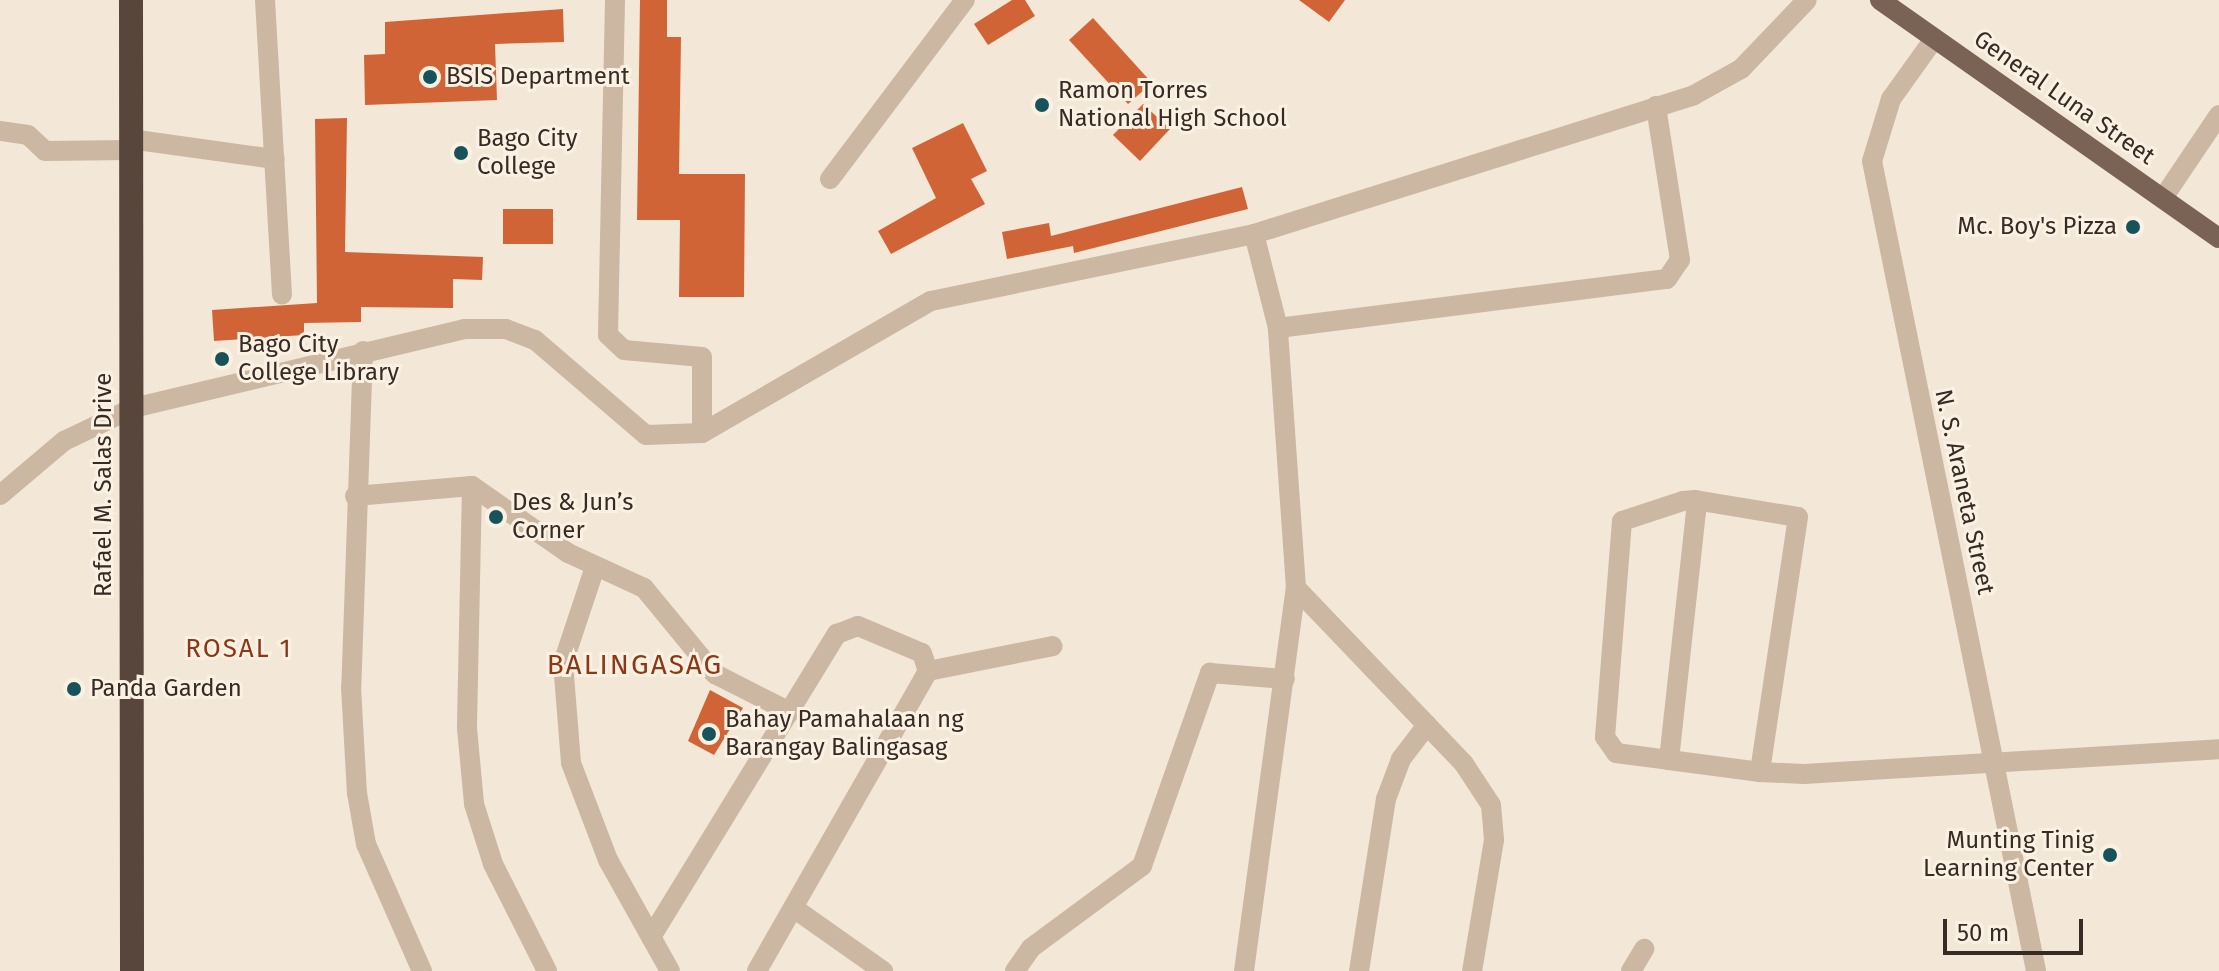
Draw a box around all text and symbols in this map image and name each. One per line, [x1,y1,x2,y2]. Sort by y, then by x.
street label: General Luna Street [1968,25,2160,171]
place label: BSIS Department [446,63,630,91]
marker: BSIS Department [421,68,439,86]
place label: Ramon Torres National High School [1058,77,1287,133]
marker: Ramon Torres National High School [1033,96,1051,114]
place label: Bago City College [477,125,577,181]
marker: Bago City College [452,144,470,162]
place label: Mc. Boy's Pizza [1957,213,2117,241]
marker: Mc. Boy's Pizza [2124,218,2142,236]
place label: Bago City College Library [238,331,399,387]
marker: Bago City College Library [213,350,231,368]
street label: Rafael M. Salas Drive [90,373,118,597]
street label: N. S. Araneta Street [1928,387,2000,597]
place label: Des & Jun’s Corner [512,489,634,545]
marker: Des & Jun’s Corner [487,508,505,526]
district label: ROSAL 1 [185,633,293,665]
district label: BALINGASAG [547,648,723,682]
place label: Panda Garden [90,675,242,703]
marker: Panda Garden [65,680,83,698]
place label: Bahay Pamahalaan ng Barangay Balingasag [725,706,964,762]
marker: Bahay Pamahalaan ng Barangay Balingasag [700,725,718,743]
place label: Munting Tinig Learning Center [1923,827,2094,883]
marker: Munting Tinig Learning Center [2101,846,2119,864]
scale bar [1947,903,2087,953]
text: 50 m [1957,919,2009,947]

